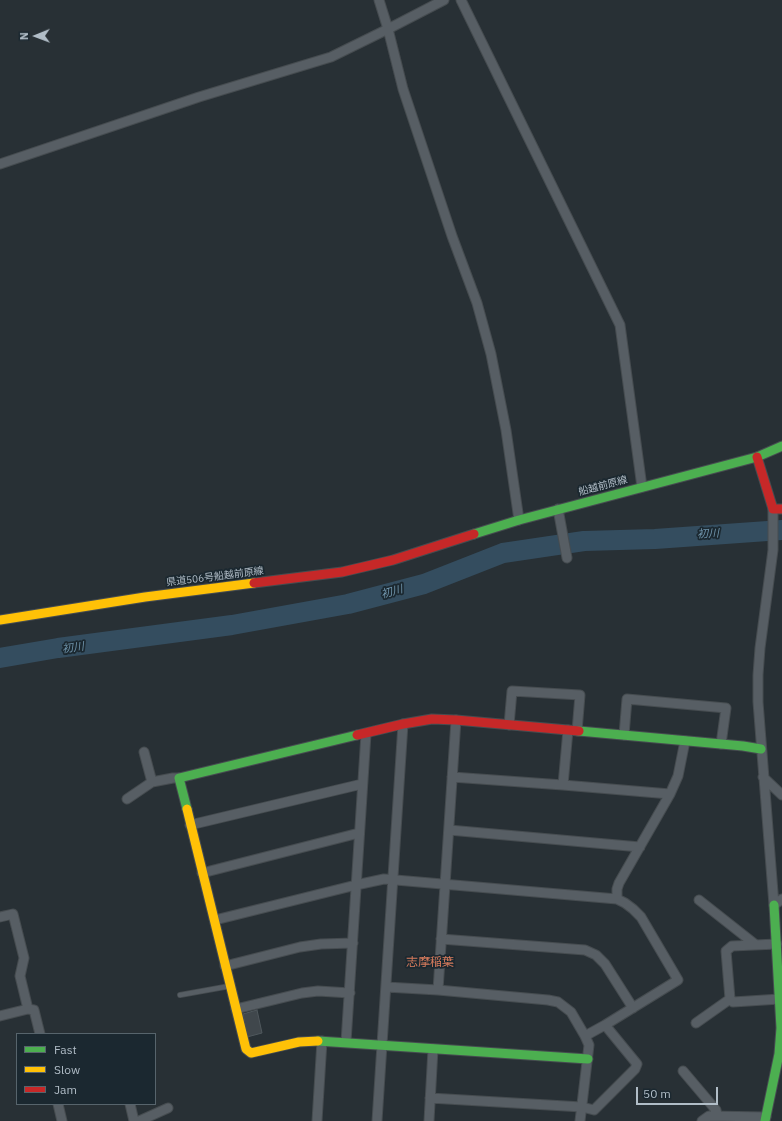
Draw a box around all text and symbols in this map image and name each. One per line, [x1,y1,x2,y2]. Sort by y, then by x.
north arrow [16,16,56,56]
text: N [17,32,31,40]
street label: 船越前原線 [577,474,629,498]
water label: 初川 [697,527,719,541]
street label: 県道506号船越前原線 [166,565,264,589]
water label: 初川 [380,583,404,601]
water label: 初川 [61,640,85,656]
district label: 志摩稲葉 [406,956,454,970]
legend [16,1033,156,1105]
text: Fast [54,1042,77,1057]
text: Slow [54,1062,80,1077]
scale bar [638,1079,720,1105]
text: Jam [54,1082,77,1097]
text: 50 m [643,1086,671,1101]

